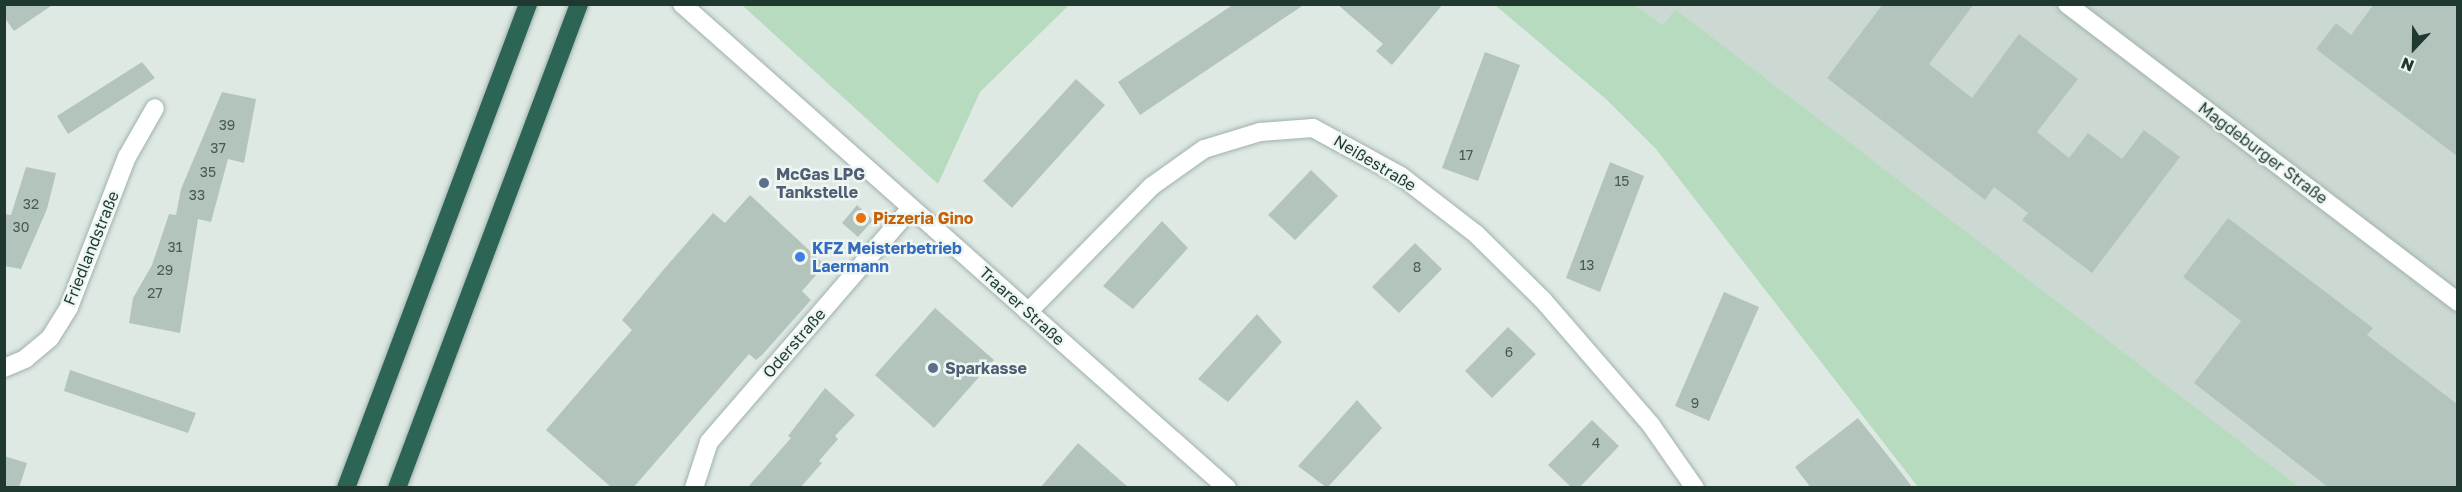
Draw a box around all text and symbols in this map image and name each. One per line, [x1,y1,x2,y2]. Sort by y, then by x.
north arrow [2384,18,2444,78]
text: N [2398,53,2417,76]
street label: Magdeburger Straße [2195,98,2331,208]
house number: 39 [219,117,235,133]
street label: Neißestraße [1330,131,1420,195]
house number: 37 [210,140,226,156]
house number: 17 [1459,147,1473,163]
house number: 35 [200,164,216,180]
place label: McGas LPG Tankstelle [776,164,865,202]
house number: 15 [1615,173,1629,189]
marker: McGas LPG Tankstelle [757,176,771,190]
house number: 33 [189,187,205,203]
street label: Friedlandstraße [59,188,123,308]
house number: 32 [23,196,39,212]
place label: Pizzeria Gino [873,208,973,228]
marker: Pizzeria Gino [854,211,868,225]
house number: 30 [13,219,29,235]
place label: KFZ Meisterbetrieb Laermann [812,238,962,276]
house number: 31 [168,239,182,255]
marker: KFZ Meisterbetrieb Laermann [793,250,807,264]
house number: 13 [1580,257,1594,273]
house number: 8 [1413,259,1421,275]
house number: 29 [157,262,173,278]
street label: Traarer Straße [975,263,1069,349]
house number: 27 [147,285,163,301]
street label: Oderstraße [759,304,829,382]
house number: 6 [1505,344,1513,360]
place label: Sparkasse [945,358,1027,378]
marker: Sparkasse [926,361,940,375]
house number: 9 [1691,395,1699,411]
house number: 4 [1592,435,1600,451]

